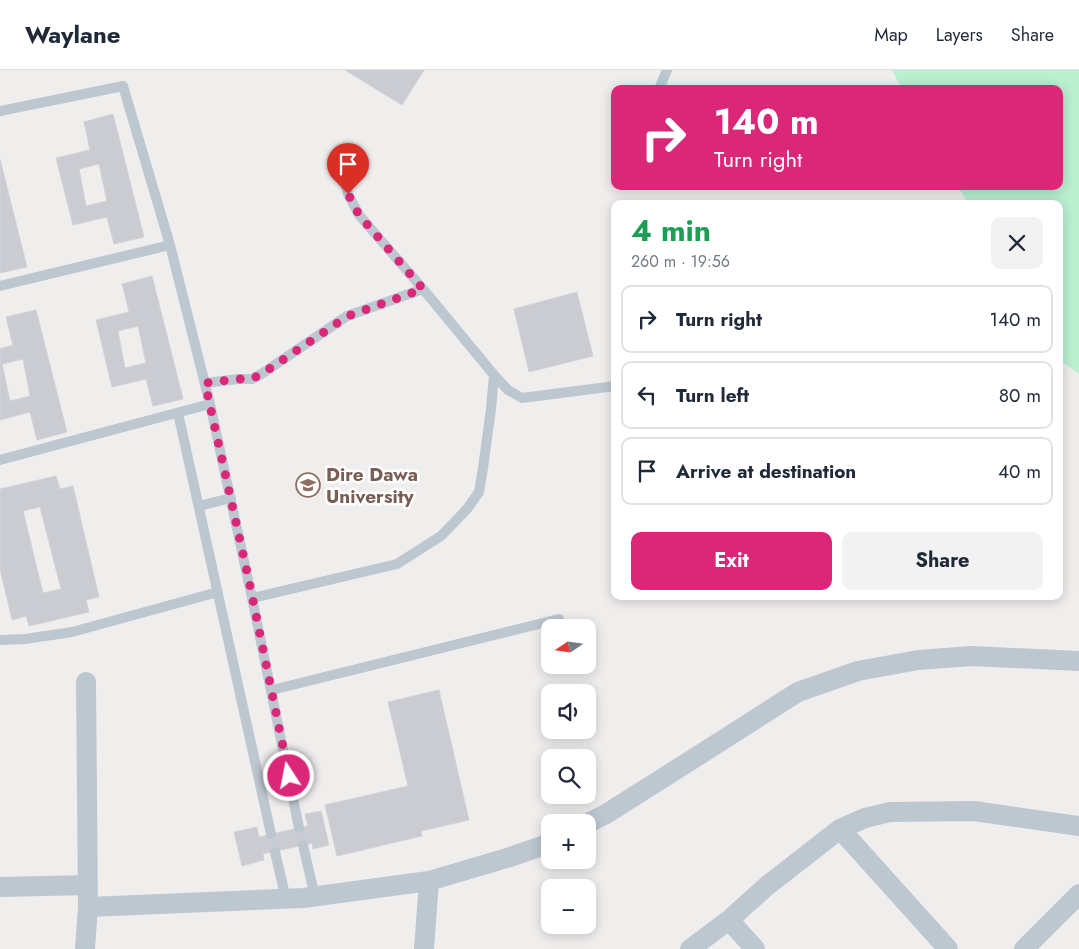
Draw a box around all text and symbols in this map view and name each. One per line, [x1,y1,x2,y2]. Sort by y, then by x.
text: Waylane [25,17,120,52]
text: Map [874,22,908,48]
text: Layers [936,22,983,48]
text: Share [1011,22,1054,48]
text: 140 m [714,97,819,147]
icon: right [631,105,696,170]
pin [327,143,369,194]
text: Turn right [714,143,802,175]
icon: arrive [334,150,362,178]
text: 4 min [631,209,711,252]
button: close [991,217,1043,269]
text: 260 m · 19:56 [631,250,730,273]
icon: right [633,305,661,333]
text: Turn right [676,306,762,333]
text: 140 m [989,306,1041,333]
icon: left [633,381,661,409]
text: Turn left [676,382,749,409]
text: 80 m [999,382,1041,409]
icon: arrive [633,457,661,485]
text: Arrive at destination [676,458,856,485]
text: 40 m [998,458,1041,485]
place label: Dire Dawa University [326,461,418,510]
school or university icon: Dire Dawa University [295,472,321,498]
button: Exit [631,532,832,590]
button: Share [842,532,1043,590]
north arrow [541,619,596,674]
map controls [541,619,596,934]
button: sound [541,684,596,739]
position arrow [262,749,314,801]
button: search [541,749,596,804]
button: + [541,814,596,869]
button: − [541,879,596,934]

